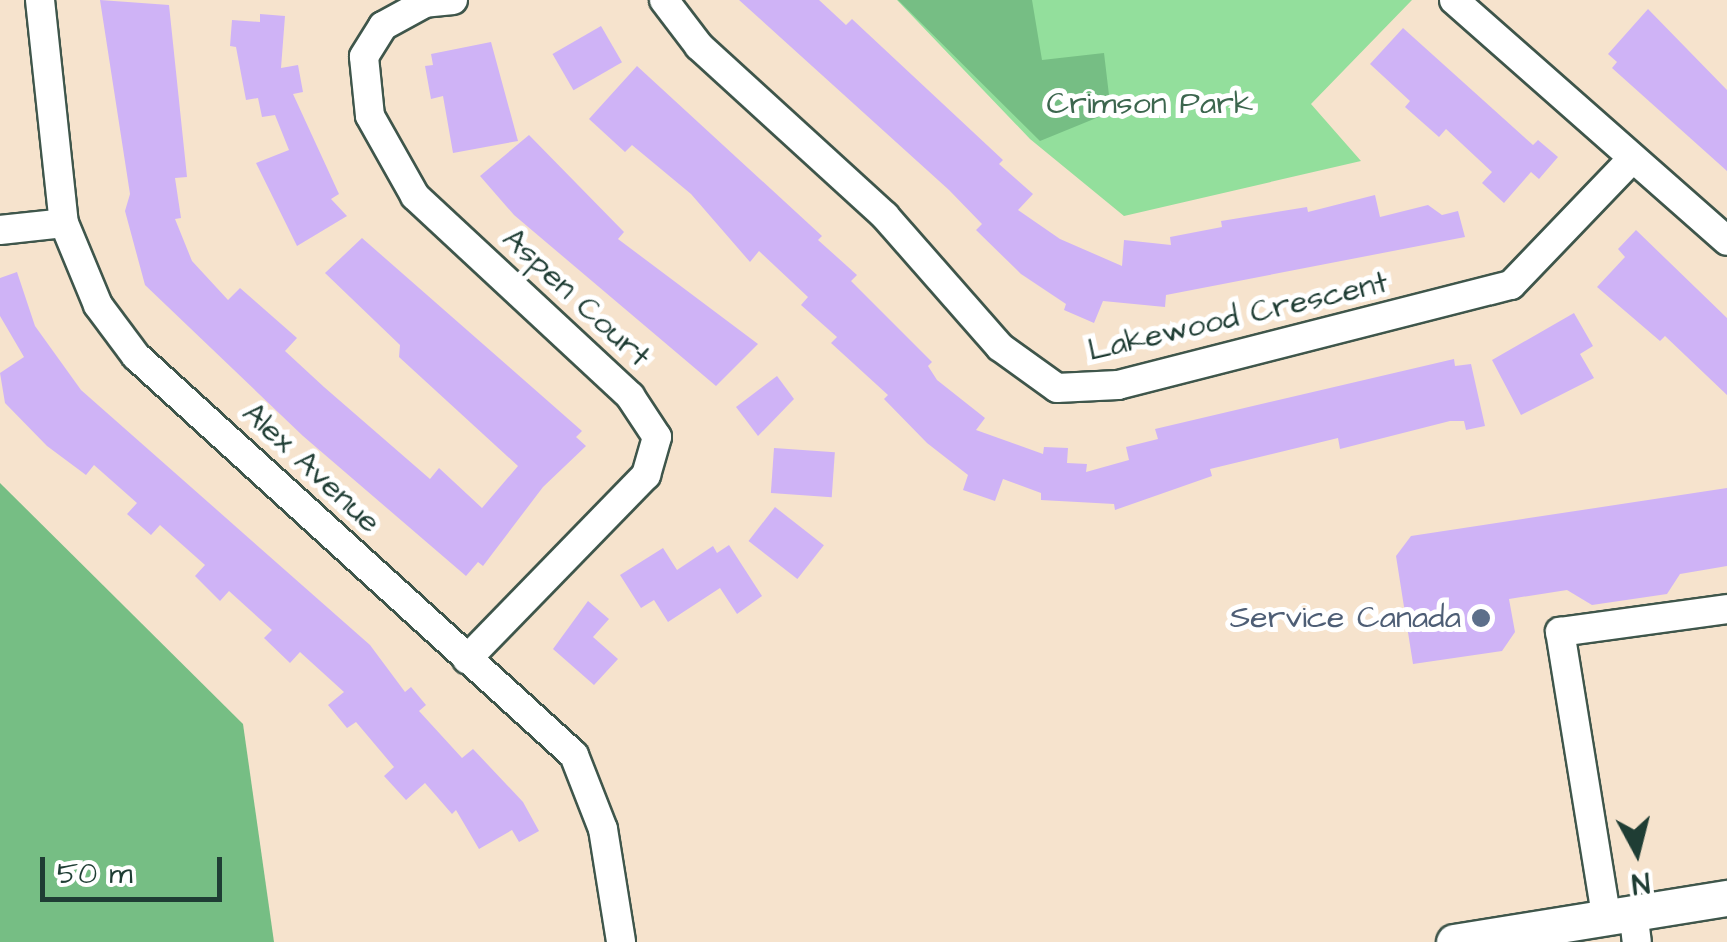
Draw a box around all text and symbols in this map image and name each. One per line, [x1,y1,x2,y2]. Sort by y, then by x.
park label: Crimson Park [1047,85,1253,123]
street label: Aspen Court [494,220,658,376]
street label: Lakewood Crescent [1084,264,1392,370]
street label: Alex Avenue [234,394,388,542]
place label: Service Canada [1230,599,1461,637]
marker: Service Canada [1470,607,1492,629]
north arrow [1587,802,1687,902]
scale bar [45,837,228,899]
text: 50 m [57,853,133,895]
text: N [1630,862,1652,903]

